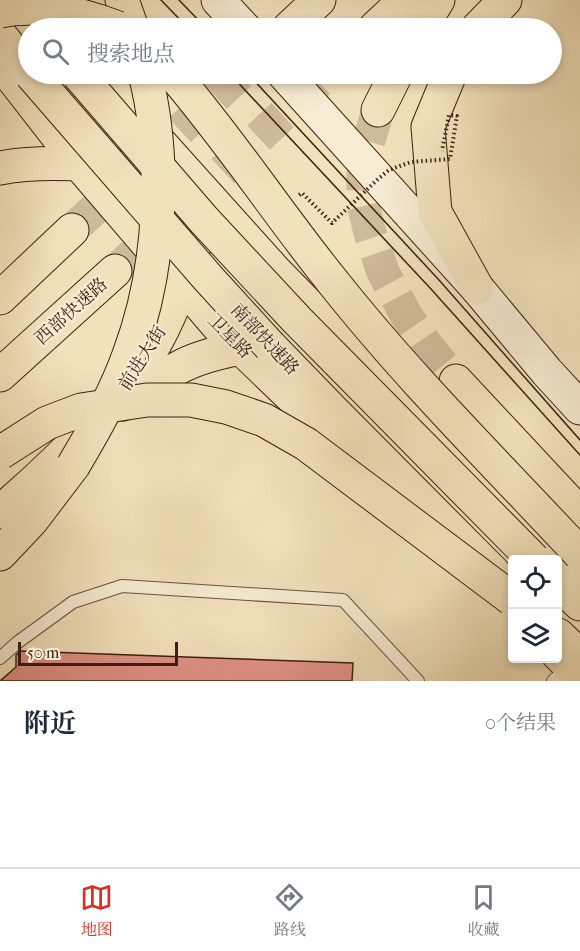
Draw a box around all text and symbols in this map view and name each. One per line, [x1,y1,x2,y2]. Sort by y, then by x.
search box [18,18,562,84]
icon: search [39,35,72,68]
text: 搜索地点 [87,41,175,67]
street label: 西部快速路 [31,273,112,349]
street label: 南部快速路 [226,299,303,379]
street label: 卫星路 [203,310,256,363]
street label: 前进大街 [114,322,170,394]
map controls [508,555,562,663]
button: locate [508,555,562,609]
button: layers [508,609,562,663]
scale bar [18,639,178,666]
text: 50 m [27,643,59,662]
text: 附近 [24,708,76,739]
text: 0个结果 [485,711,556,734]
tab: 地图 [80,881,113,940]
tab: 路线 [273,881,306,940]
tab: 收藏 [467,881,500,940]

